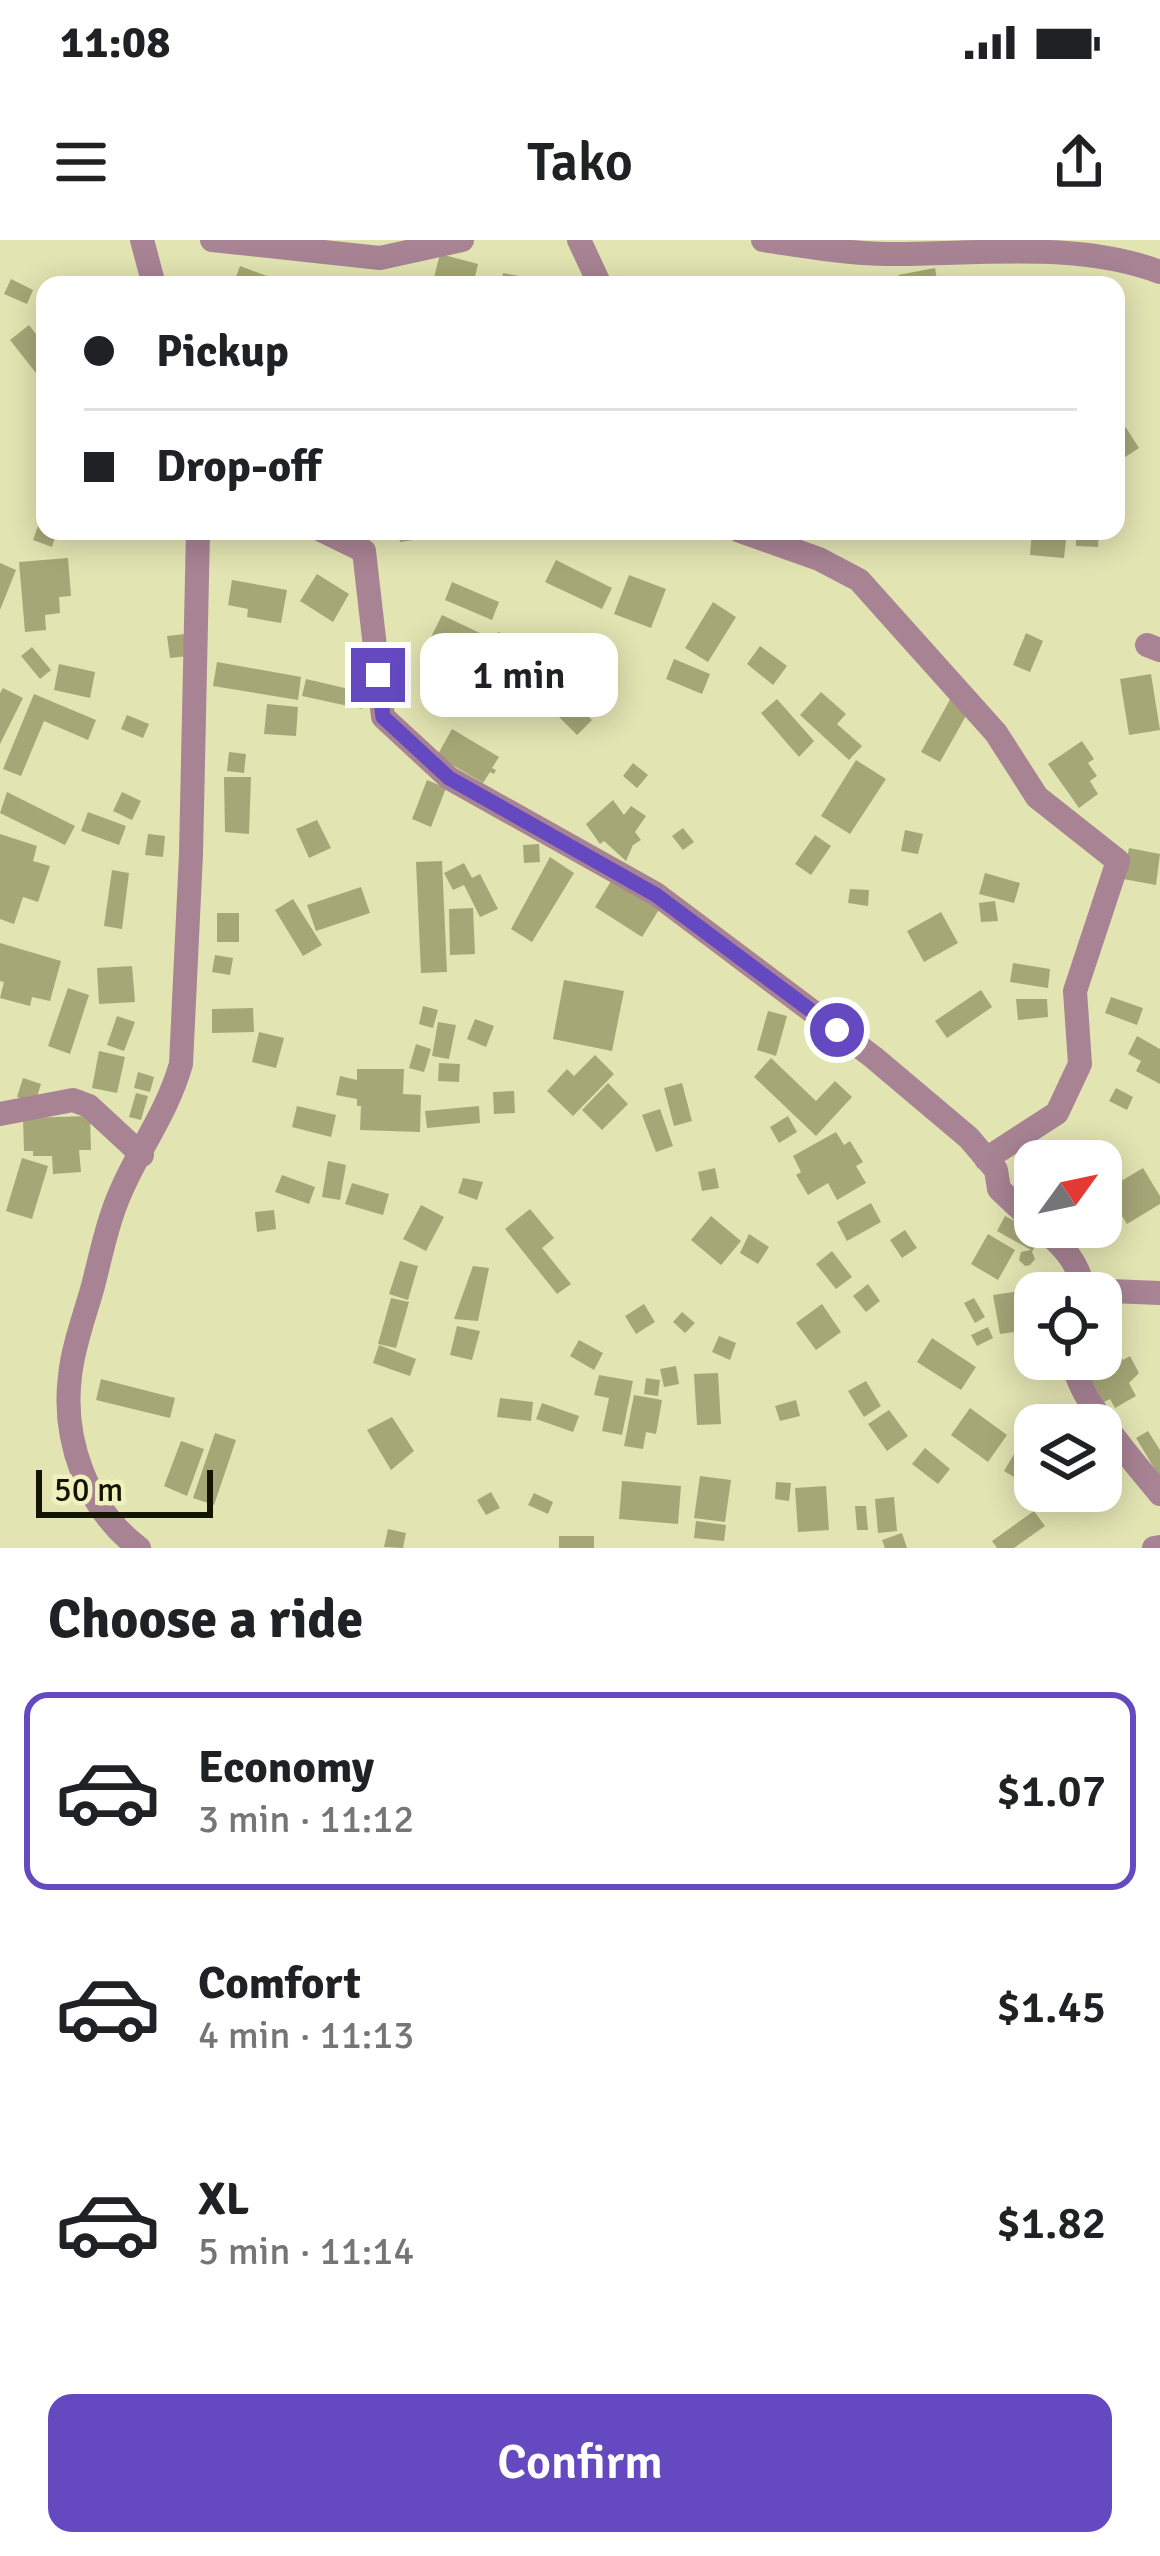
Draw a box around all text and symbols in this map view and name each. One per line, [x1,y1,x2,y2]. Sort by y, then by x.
text: 11:08 [60,15,170,70]
icon: menu [48,129,114,195]
text: Tako [527,129,633,196]
icon: share [1046,129,1112,195]
text: Pickup [156,324,289,379]
text: Drop-off [156,439,321,494]
callout: 1 min [420,633,618,717]
route end [351,648,405,702]
text: 1 min [472,651,566,699]
route start [810,1003,864,1057]
north arrow [1014,1140,1122,1248]
map controls [1014,1140,1122,1512]
button: locate [1014,1272,1122,1380]
button: layers [1014,1404,1122,1512]
scale bar [36,1464,213,1517]
text: 50 m [54,1470,123,1511]
text: Choose a ride [48,1586,363,1653]
icon: car [54,1737,162,1845]
text: Economy [198,1740,374,1795]
text: $1.07 [996,1764,1106,1819]
text: 3 min · 11:12 [198,1795,414,1843]
icon: car [54,1953,162,2061]
text: Comfort [198,1956,361,2011]
text: $1.45 [996,1980,1106,2035]
text: 4 min · 11:13 [198,2011,414,2059]
icon: car [54,2169,162,2277]
text: XL [198,2172,249,2227]
text: $1.82 [996,2196,1106,2251]
text: 5 min · 11:14 [198,2227,414,2275]
button: Confirm [48,2394,1112,2532]

